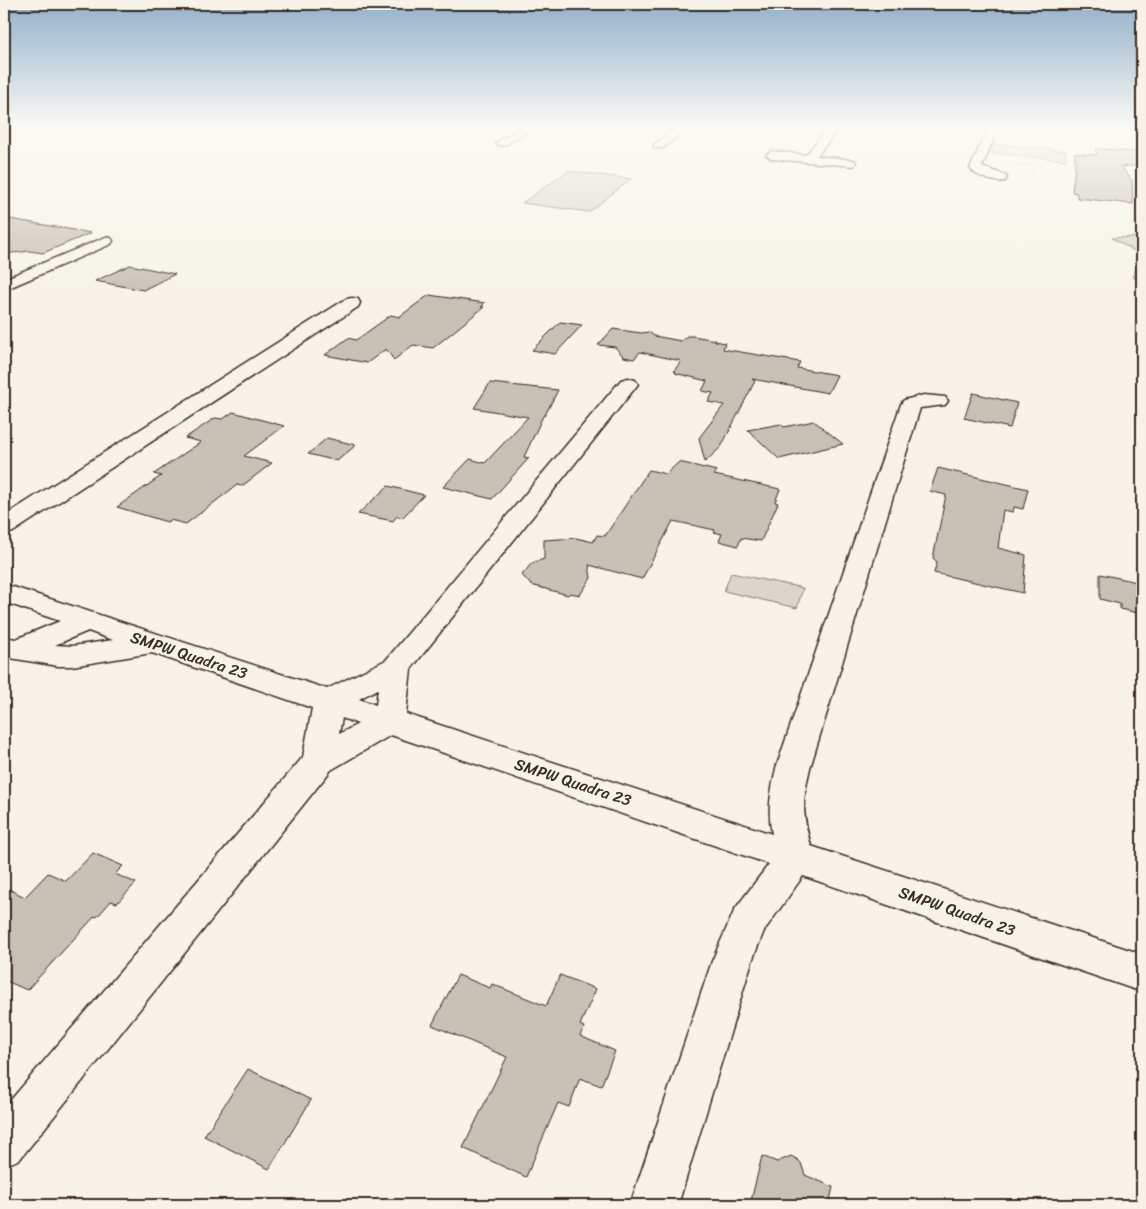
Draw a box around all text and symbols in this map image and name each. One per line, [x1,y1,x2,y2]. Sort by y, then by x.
street label: SMPW Quadra 23 [127,622,251,688]
street label: SMPW Quadra 23 [511,749,635,815]
street label: SMPW Quadra 23 [895,877,1019,945]

